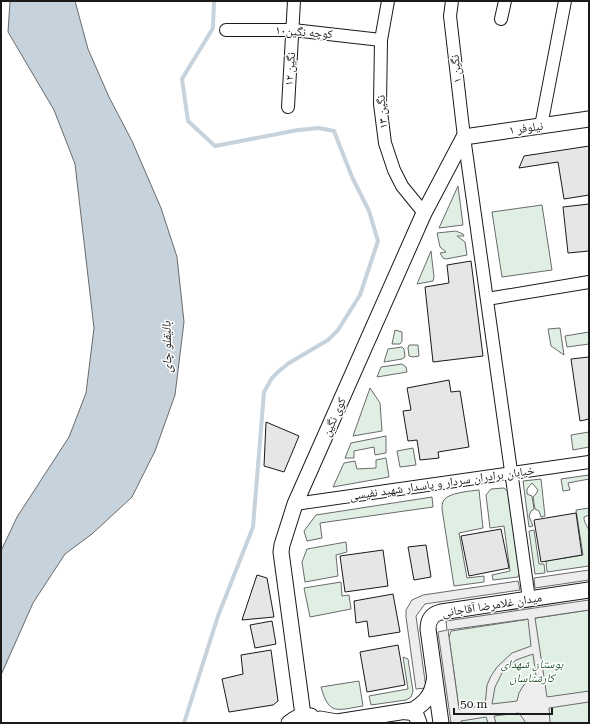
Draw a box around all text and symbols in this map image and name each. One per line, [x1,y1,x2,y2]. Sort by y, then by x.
street label: کوچه نگین۱۰ [275,23,333,41]
street label: نگین ۱۲ [282,52,298,86]
street label: نگین ۱ [448,54,465,84]
street label: نگین ۱۳ [374,94,391,130]
street label: نیلوفر ۱ [508,119,544,138]
water label: بالیقلو چای [159,321,175,373]
street label: کوی نگین [319,395,349,439]
street label: خیابان برادران سردار و پاسدار شهید نفیسی [348,463,536,503]
street label: میدان غلامرضا آقاجانی [441,590,543,620]
park label: بوستان شهدای کارشناسان [501,657,564,686]
scale bar [454,690,552,716]
text: 50 m [460,697,487,711]

